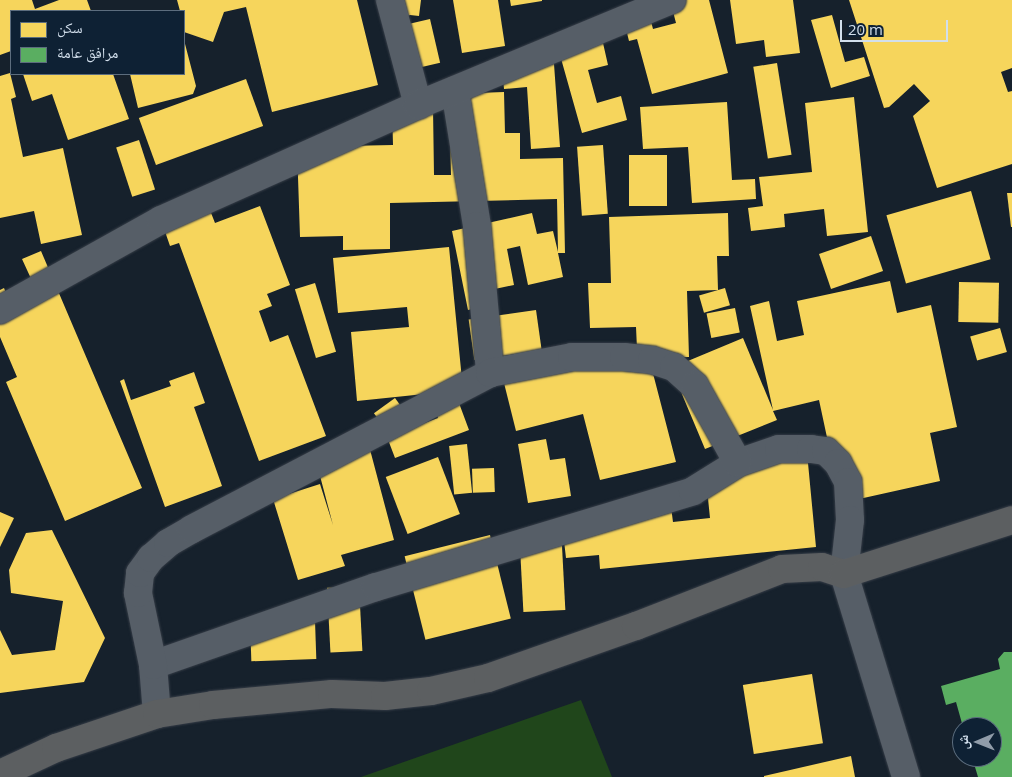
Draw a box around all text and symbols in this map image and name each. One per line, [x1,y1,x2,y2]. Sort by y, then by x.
legend [10,10,185,75]
scale bar [842,10,950,42]
text: سكن [57,17,83,37]
text: 20 m [848,19,883,39]
text: مرافق عامة [57,42,118,62]
north arrow [952,717,1002,767]
text: ش [953,735,972,750]

